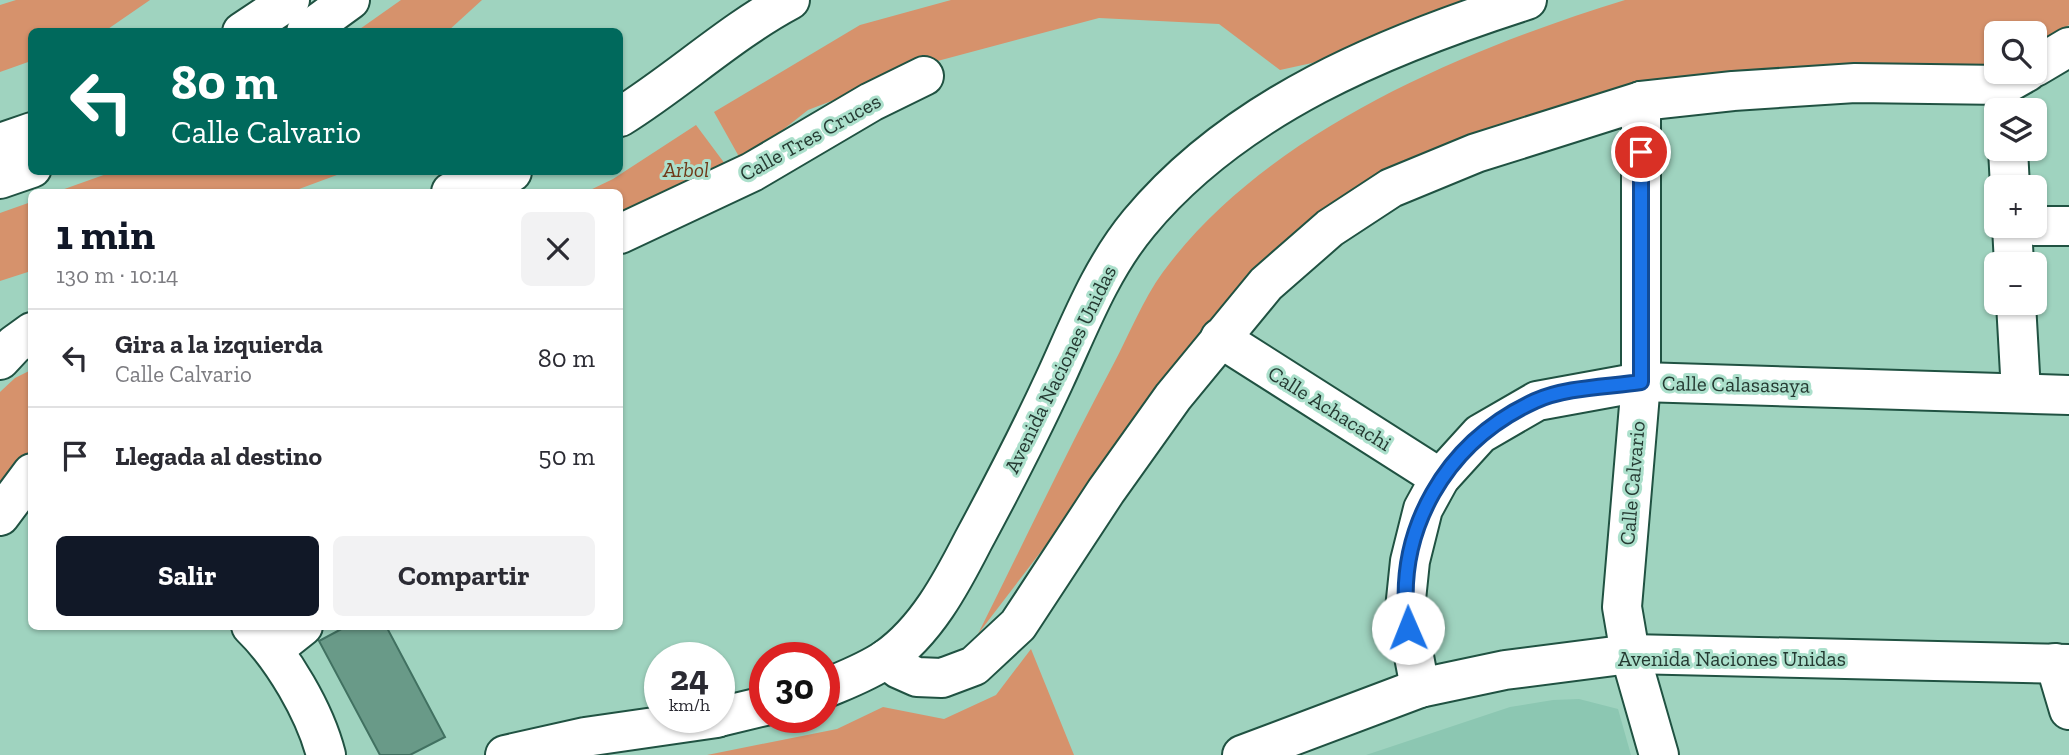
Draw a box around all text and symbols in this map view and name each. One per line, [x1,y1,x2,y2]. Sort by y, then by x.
map controls [1984,21,2047,315]
button: search [1984,21,2047,84]
text: 80 m [171,53,278,112]
icon: left [56,56,147,147]
street label: Calle Tres Cruces [735,88,885,186]
button: layers [1984,98,2047,161]
text: Calle Calvario [171,113,361,151]
pin [1611,122,1671,182]
icon: arrive [1622,133,1660,171]
park label: Arbol [662,157,709,182]
button: + [1984,175,2047,238]
text: 1 min [56,209,155,260]
button: close [521,212,595,286]
button: − [1984,252,2047,315]
text: 130 m · 10:14 [56,261,178,289]
street label: Avenida Naciones Unidas [999,261,1121,477]
text: Gira a la izquierda [115,328,323,360]
icon: left [56,339,94,377]
text: 80 m [538,342,595,374]
text: Calle Calvario [115,360,252,388]
street label: Calle Achacachi [1264,360,1397,456]
street label: Calle Calasasaya [1662,370,1810,398]
street label: Calle Calvario [1614,420,1650,546]
icon: arrive [56,437,94,475]
text: Llegada al destino [115,440,322,472]
text: 50 m [538,440,595,472]
button: Salir [56,536,319,616]
button: Compartir [333,536,595,616]
position arrow [1371,591,1445,665]
speed limit sign: 30 [749,642,840,733]
street label: Avenida Naciones Unidas [1618,646,1846,671]
text: 24 [670,657,709,699]
text: km/h [669,694,710,716]

